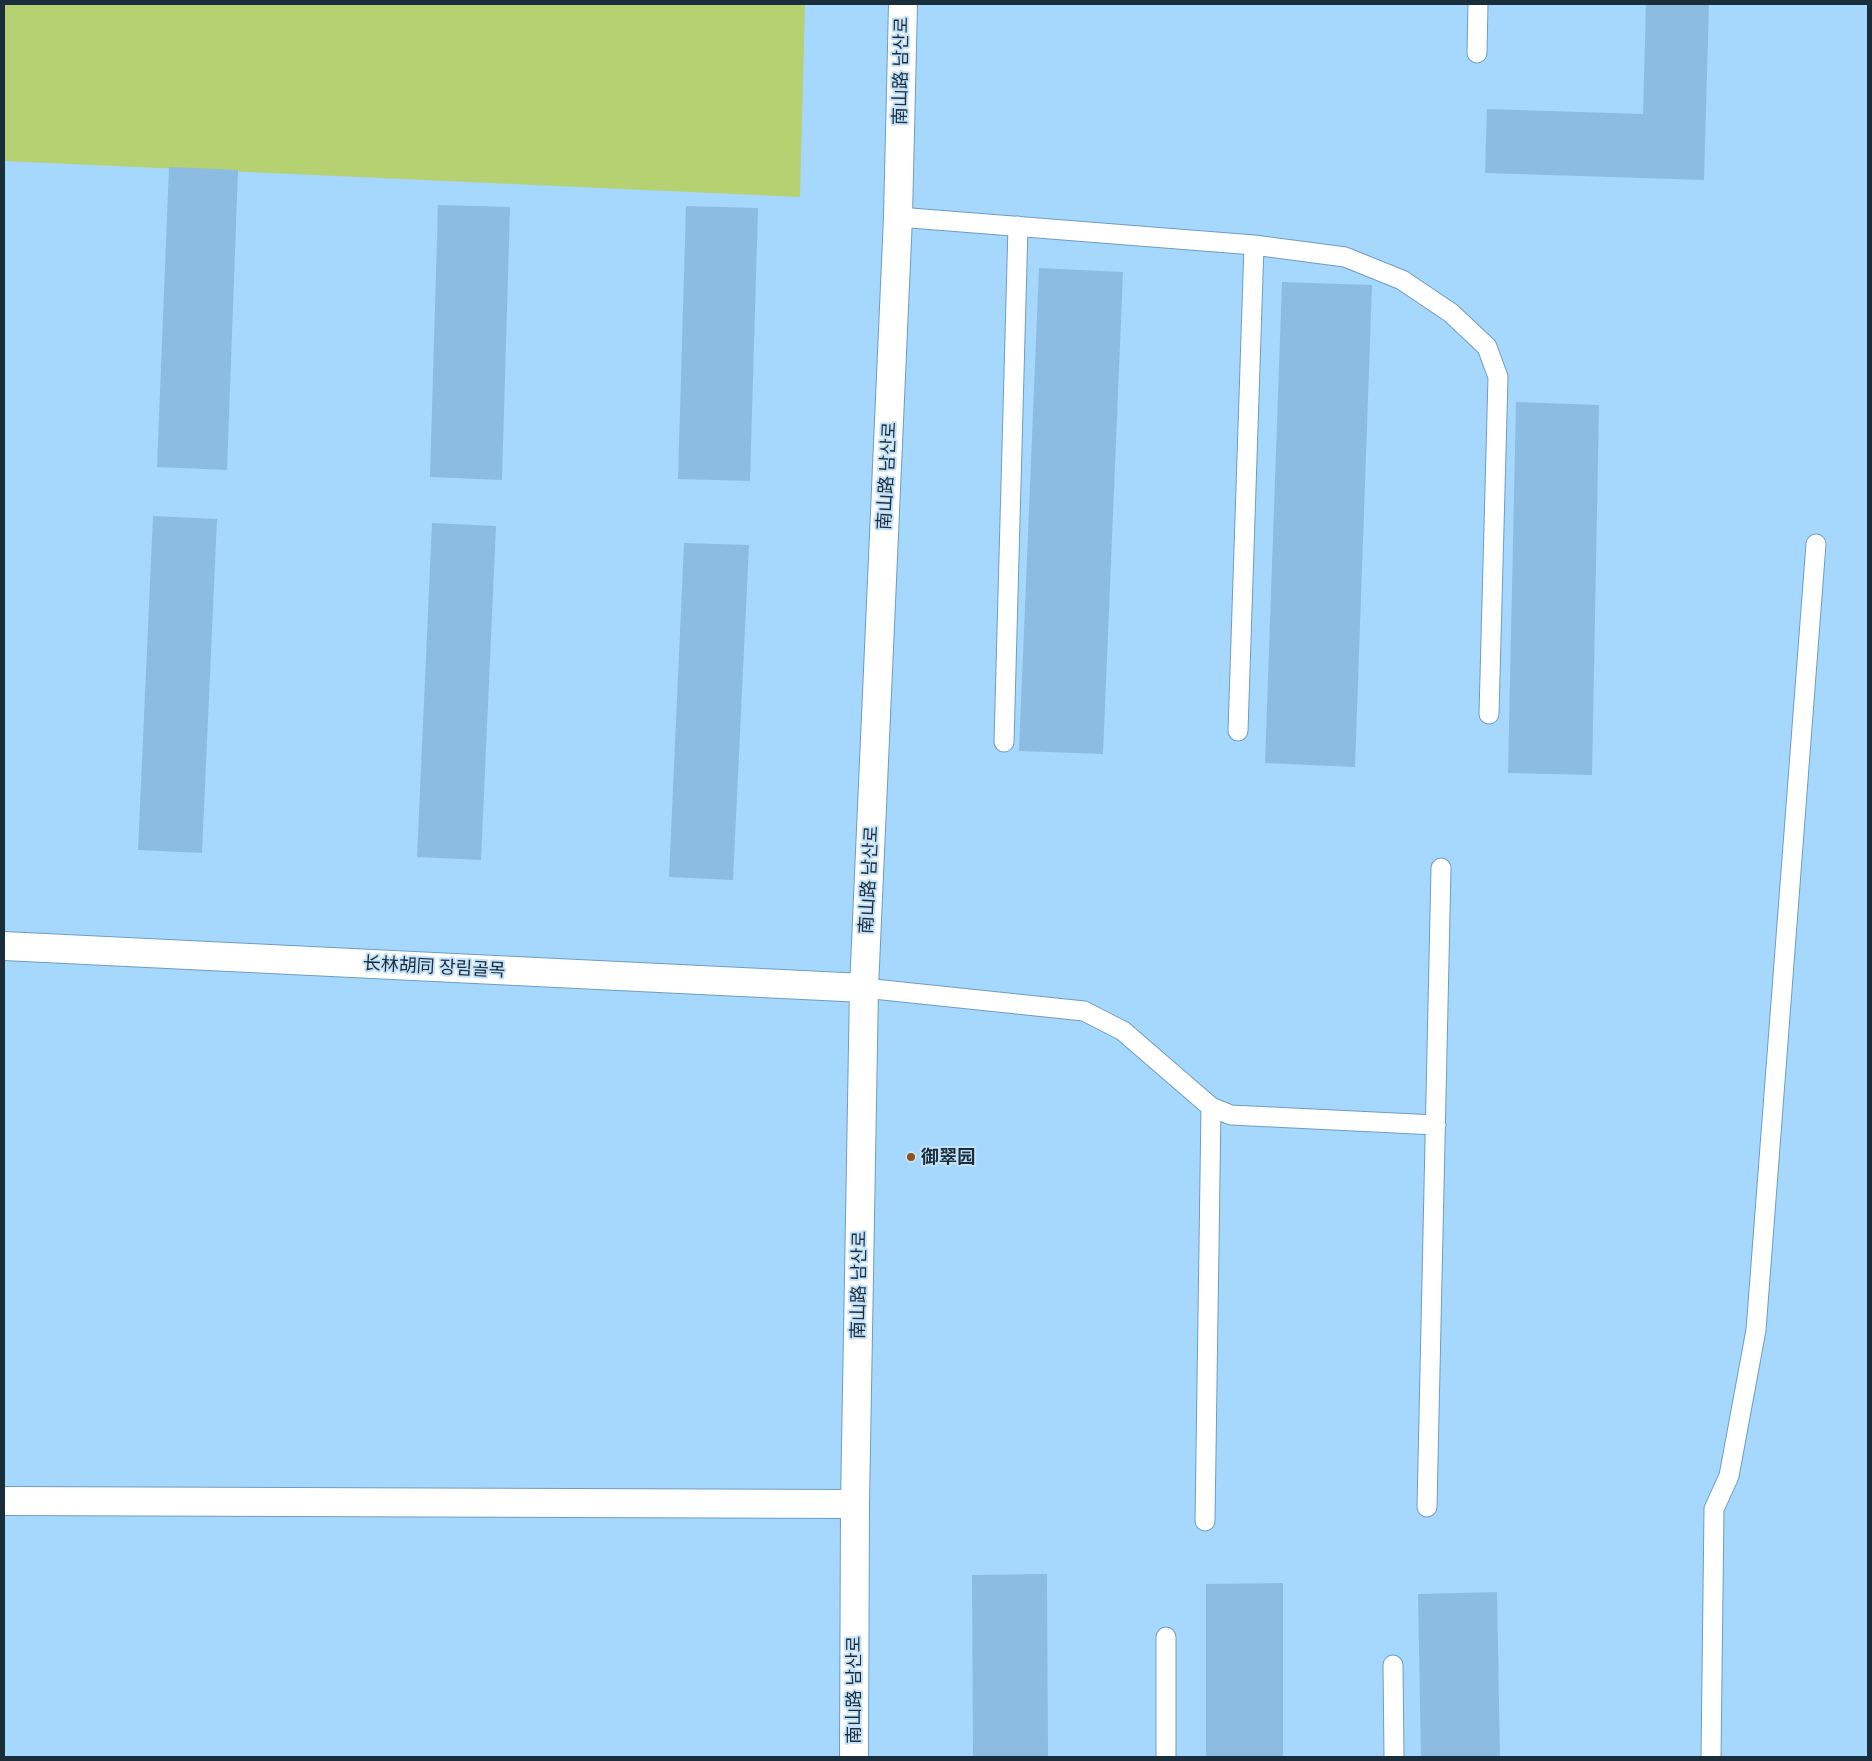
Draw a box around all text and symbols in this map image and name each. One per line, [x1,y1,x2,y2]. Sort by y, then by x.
street label: 南山路 남산로 [889,17,913,125]
street label: 南山路 남산로 [873,421,901,531]
street label: 南山路 남산로 [855,825,883,935]
street label: 长林胡同 장림골목 [362,952,506,982]
place label: 御翠园 [921,1146,975,1168]
marker: 御翠园 [905,1151,917,1163]
street label: 南山路 남산로 [847,1231,871,1339]
street label: 南山路 남산로 [843,1636,865,1744]

